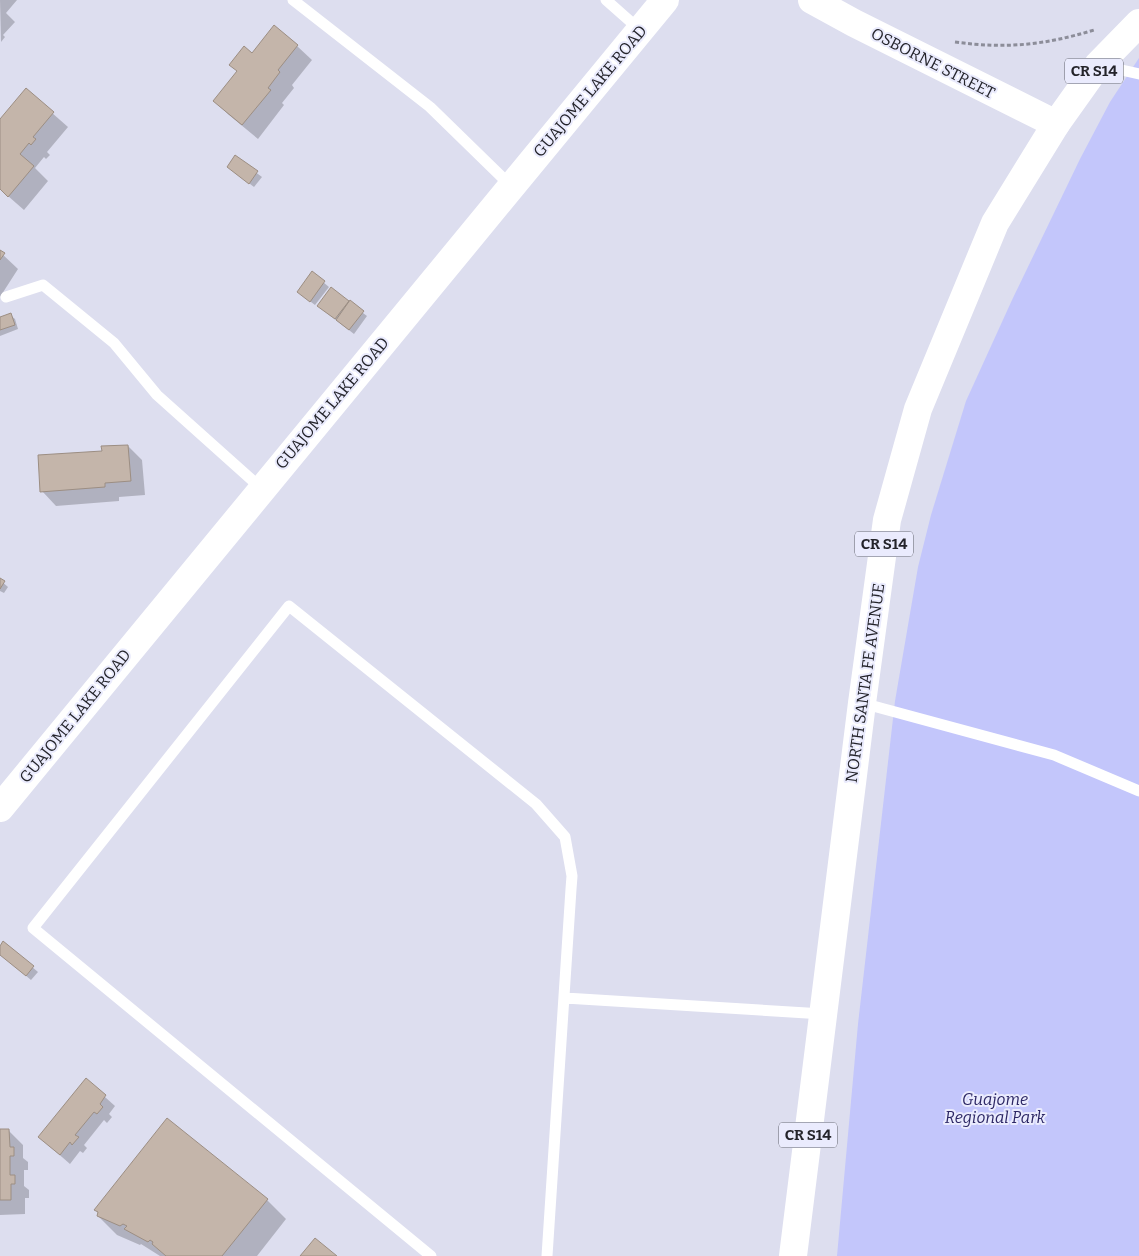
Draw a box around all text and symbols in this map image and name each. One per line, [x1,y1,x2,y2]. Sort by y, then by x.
street label: GUAJOME LAKE ROAD [529,21,651,161]
street label: OSBORNE STREET [868,24,998,102]
road number: CR S14 [1065,58,1123,84]
street label: GUAJOME LAKE ROAD [271,333,393,473]
road number: CR S14 [855,532,913,556]
street label: NORTH SANTA FE AVENUE [842,582,888,784]
street label: GUAJOME LAKE ROAD [15,645,135,787]
park label: Guajome Regional Park [945,1090,1046,1127]
road number: CR S14 [779,1122,837,1148]

